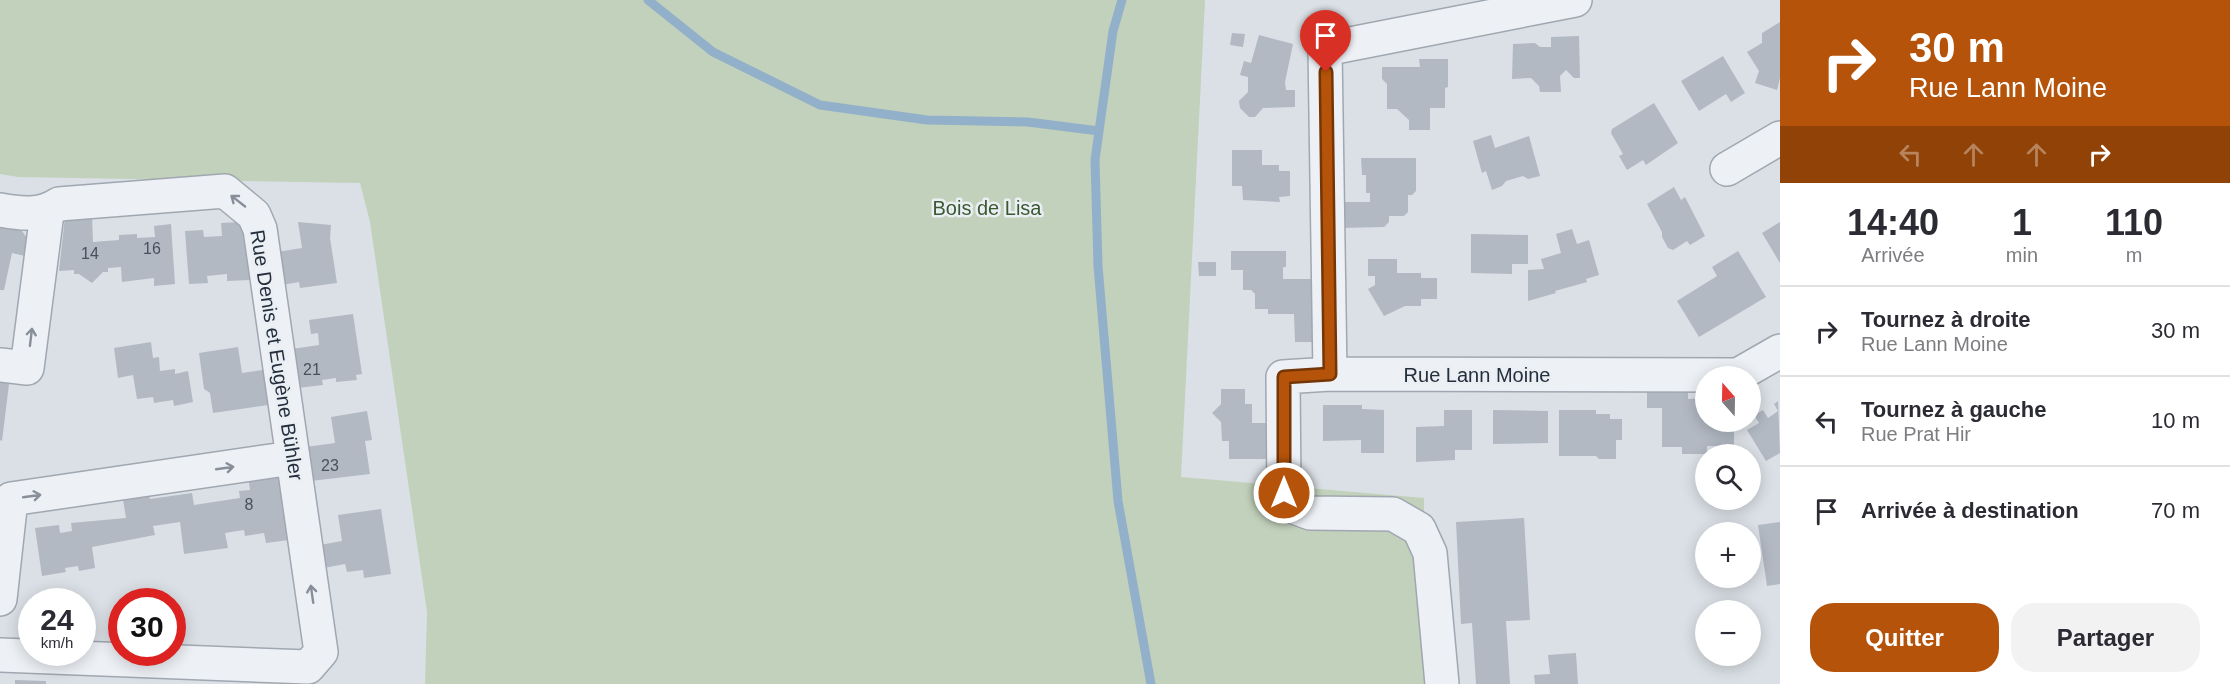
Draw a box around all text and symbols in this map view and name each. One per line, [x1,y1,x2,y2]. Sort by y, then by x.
pin [1300,10,1351,72]
icon: arrive [1309,19,1342,52]
icon: right [1810,24,1888,102]
text: 30 m [1909,24,2005,71]
text: Rue Lann Moine [1909,73,2107,103]
icon: left [1894,138,1927,171]
icon: ahead [1957,138,1990,171]
icon: ahead [2020,138,2053,171]
icon: right [2083,138,2116,171]
one-way arrow [231,195,247,208]
park label: Bois de Lisa [933,197,1042,219]
text: 14:40 [1847,202,1939,243]
text: 1 [2012,202,2032,243]
text: 110 [2105,202,2163,243]
street label: Rue Denis et Eugène Bühler [246,228,308,482]
house number: 16 [143,240,161,257]
text: Arrivée [1861,244,1925,266]
text: min [2006,244,2038,266]
text: m [2126,244,2142,266]
house number: 14 [81,245,99,262]
text: Tournez à droite [1861,307,2031,332]
icon: right [1810,315,1843,348]
text: 30 m [2151,318,2200,343]
one-way arrow [26,328,37,347]
text: Rue Lann Moine [1861,333,2008,355]
house number: 21 [303,361,321,378]
street label: Rue Lann Moine [1404,364,1550,386]
north arrow [1695,366,1761,432]
map controls [1695,366,1761,666]
text: Tournez à gauche [1861,397,2046,422]
icon: left [1810,405,1843,438]
text: 10 m [2151,408,2200,433]
text: Rue Prat Hir [1861,423,1971,445]
button: search [1695,444,1761,510]
house number: 23 [321,457,339,474]
position arrow [1252,461,1316,525]
one-way arrow [214,462,234,473]
one-way arrow [21,491,41,502]
icon: arrive [1810,495,1843,528]
house number: 8 [245,496,254,513]
text: Arrivée à destination [1861,498,2079,523]
text: 70 m [2151,498,2200,523]
button: + [1695,522,1761,588]
one-way arrow [307,585,318,605]
speed limit sign: 30 [108,588,186,666]
button: − [1695,600,1761,666]
text: 24 [40,603,74,636]
button: Quitter [1810,603,1999,672]
button: Partager [2011,603,2200,672]
text: km/h [41,634,73,651]

